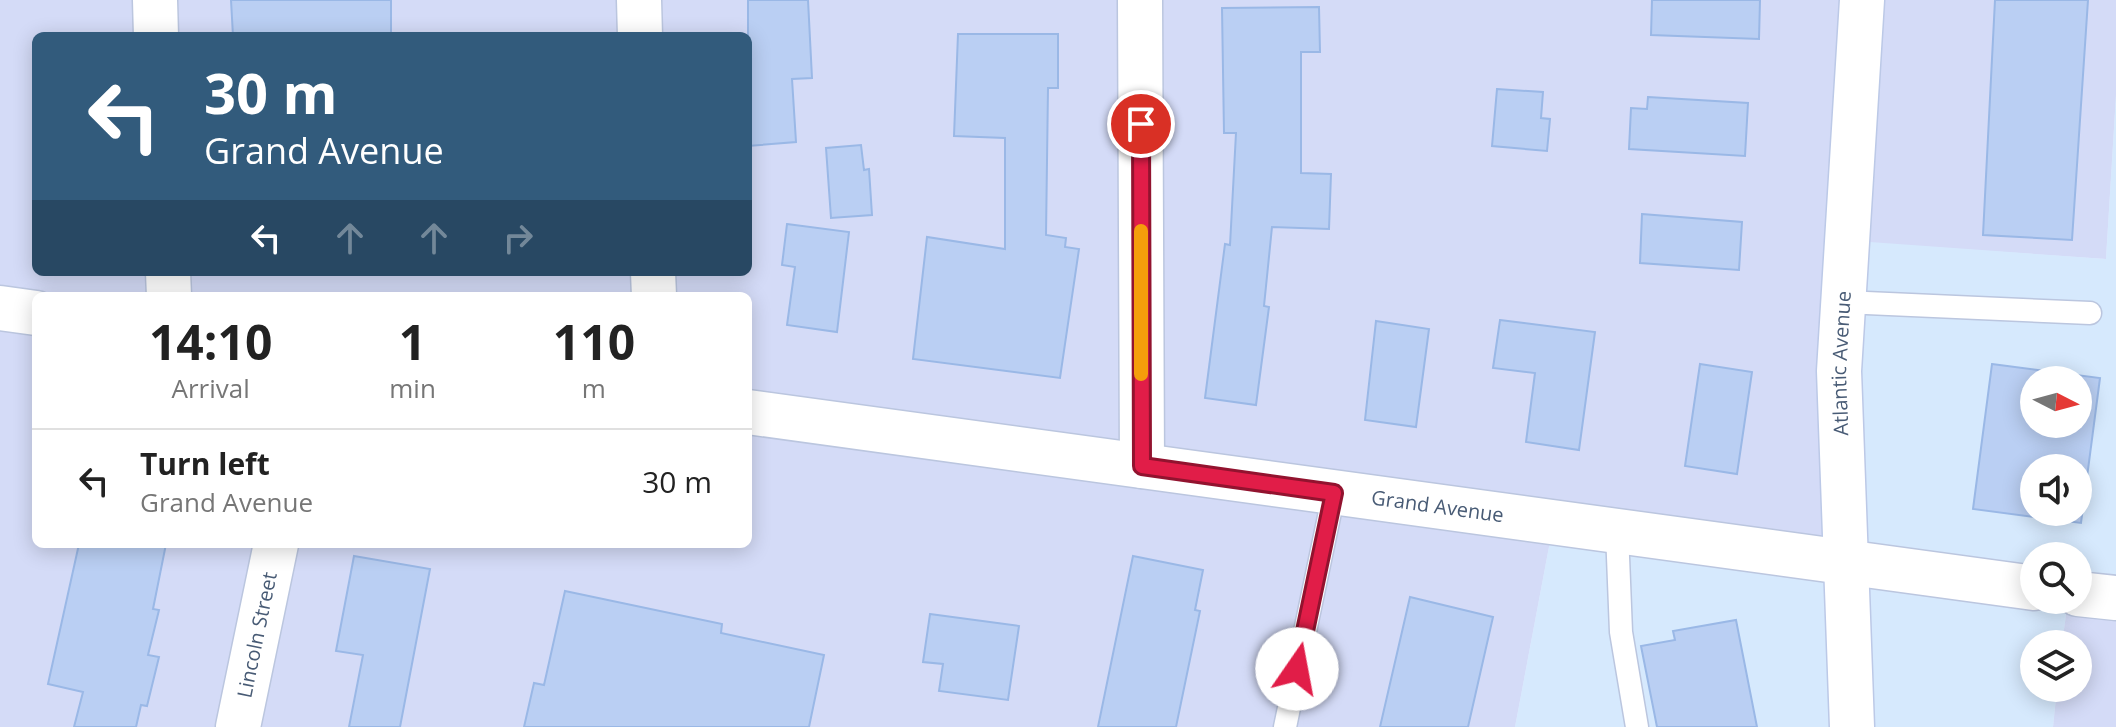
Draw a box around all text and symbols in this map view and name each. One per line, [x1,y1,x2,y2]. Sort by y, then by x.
text: 30 m [204,54,338,130]
icon: left [72,64,176,168]
pin [1107,90,1175,158]
icon: arrive [1119,102,1163,146]
text: Grand Avenue [204,126,444,175]
icon: left [244,216,288,260]
icon: ahead [328,216,372,260]
icon: ahead [412,216,456,260]
icon: right [496,216,540,260]
street label: Atlantic Avenue [1825,290,1857,436]
text: 14:10 [149,309,272,374]
text: 1 [399,309,426,374]
text: 110 [553,309,635,374]
north arrow [2020,366,2092,438]
map controls [2020,366,2092,702]
text: Arrival [171,370,250,406]
text: min [389,370,436,406]
text: m [582,370,606,406]
text: Turn left [140,443,270,484]
button: sound [2020,454,2092,526]
icon: left [72,459,116,503]
text: 30 m [642,461,712,502]
street label: Grand Avenue [1370,483,1505,528]
text: Grand Avenue [140,484,313,520]
button: search [2020,542,2092,614]
street label: Lincoln Street [230,570,283,700]
position arrow [1255,627,1339,711]
button: layers [2020,630,2092,702]

